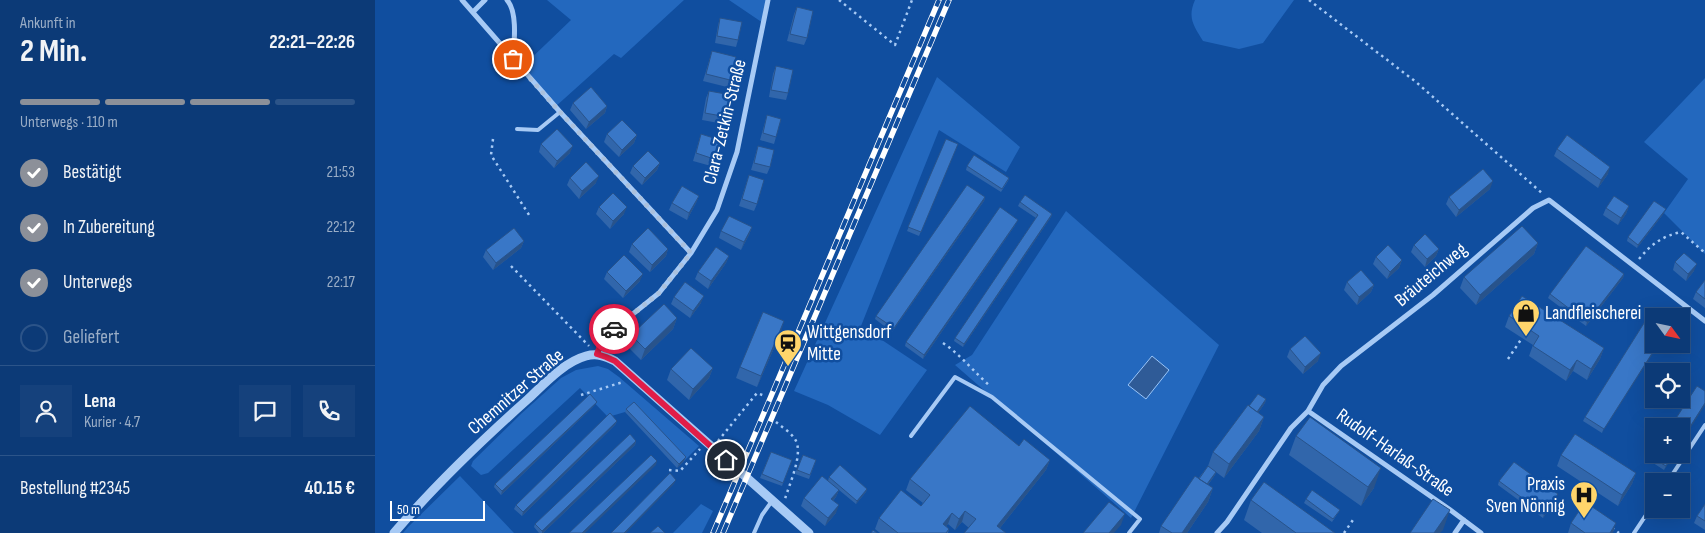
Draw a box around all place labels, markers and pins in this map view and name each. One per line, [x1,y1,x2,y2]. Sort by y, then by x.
pin [492,38,534,80]
shop icon: Landfleischerei [1511,298,1541,337]
place label: Landfleischerei [1545,302,1641,325]
place label: Wittgensdorf Mitte [807,321,892,366]
station icon: Wittgensdorf Mitte [773,328,803,367]
pin [705,439,747,481]
place label: Praxis Sven Nönnig [1486,473,1565,518]
hospital icon: Praxis Sven Nönnig [1569,480,1599,519]

